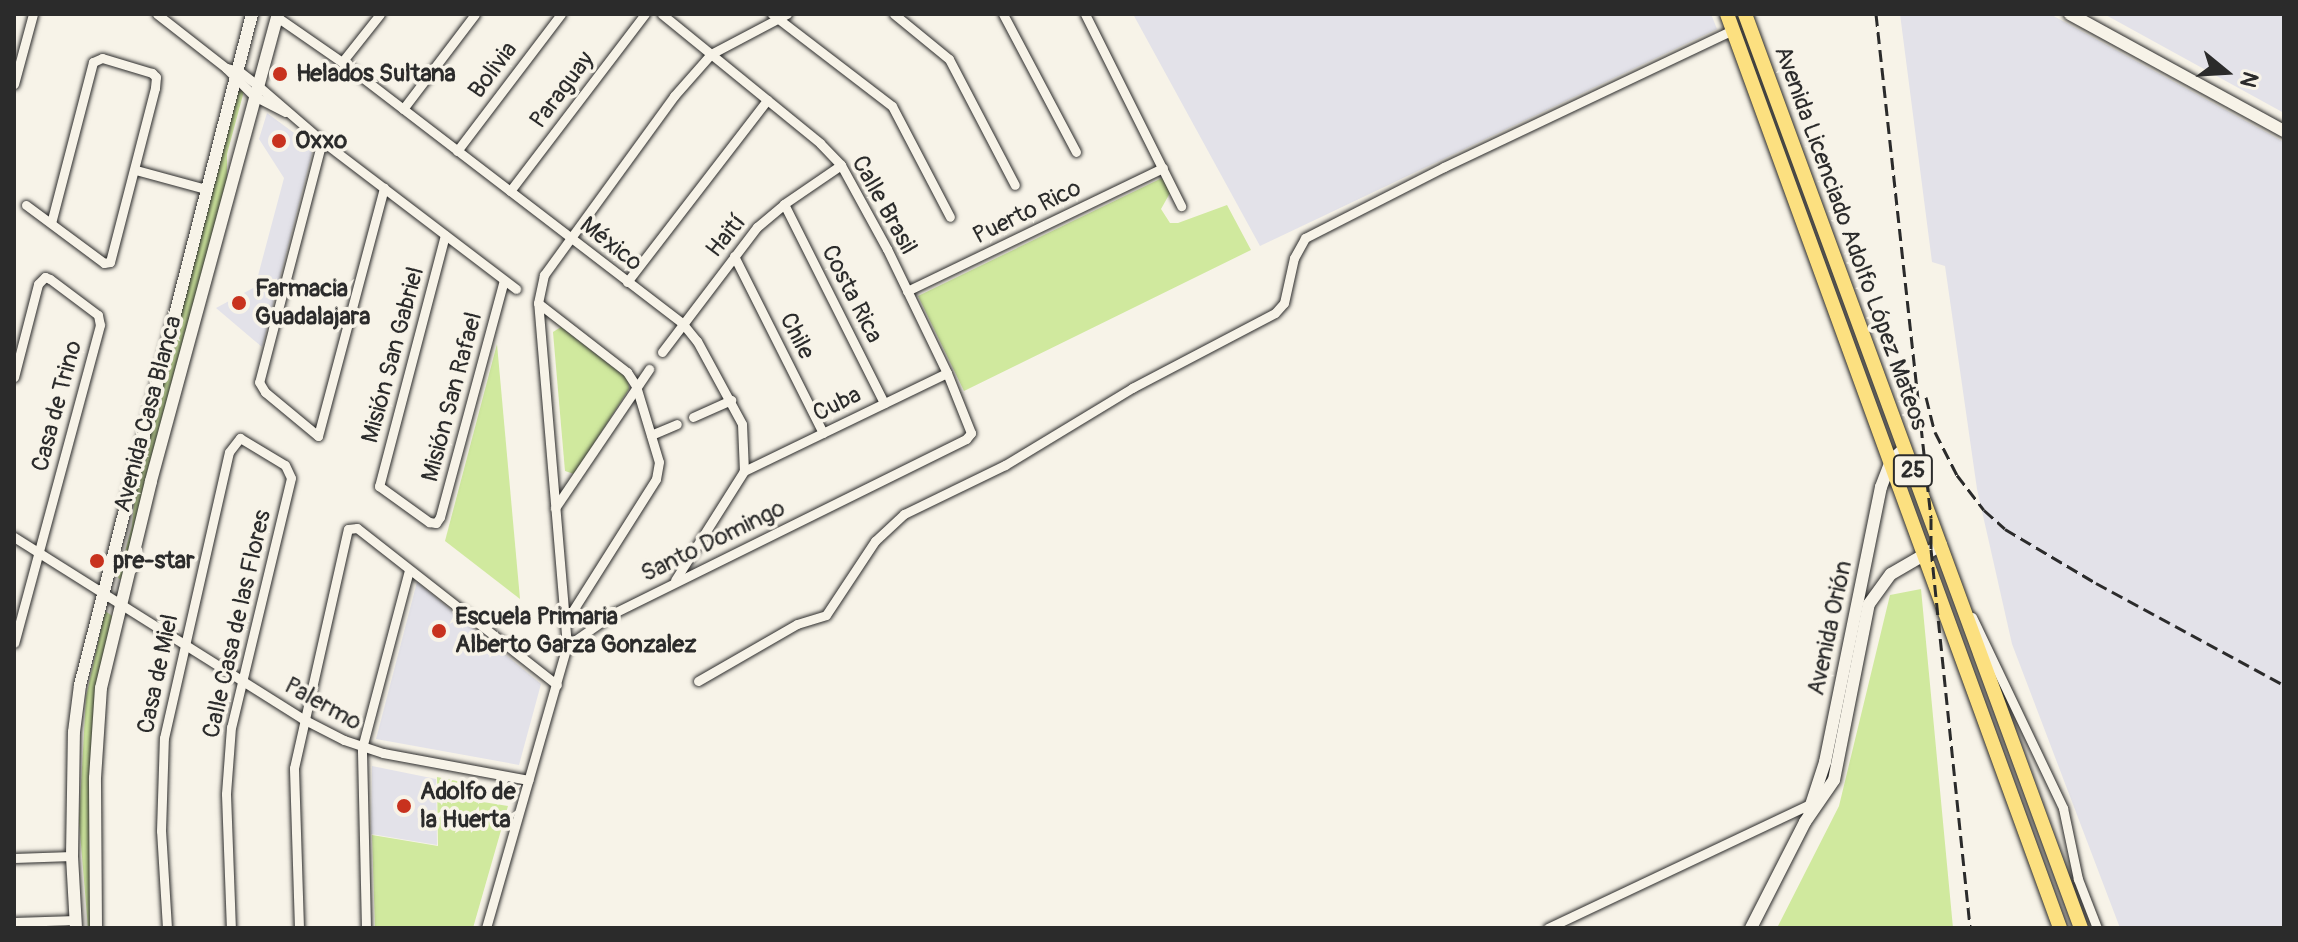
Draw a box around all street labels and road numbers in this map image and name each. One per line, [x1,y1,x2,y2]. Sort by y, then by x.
street label: Bolivia [462,36,524,104]
street label: Avenida Licenciado Adolfo López Mateos [1768,42,1934,434]
street label: Paraguay [524,46,600,134]
street label: Calle Brasil [845,151,923,259]
street label: Puerto Rico [968,173,1086,251]
street label: Haití [700,209,752,263]
street label: México [574,211,648,277]
street label: Costa Rica [815,240,889,348]
street label: Misión San Gabriel [356,264,430,446]
street label: Chile [773,308,821,364]
street label: Misión San Rafael [416,309,488,485]
street label: Avenida Casa Blanca [108,313,188,515]
street label: Casa de Trino [26,337,88,475]
street label: Cuba [808,380,866,428]
road number: 25 [1891,453,1935,489]
street label: Santo Domingo [636,494,790,588]
street label: Calle Casa de las Flores [197,507,277,741]
street label: Avenida Orión [1802,558,1858,698]
street label: Casa de Miel [131,612,185,736]
street label: Palermo [279,671,367,737]

